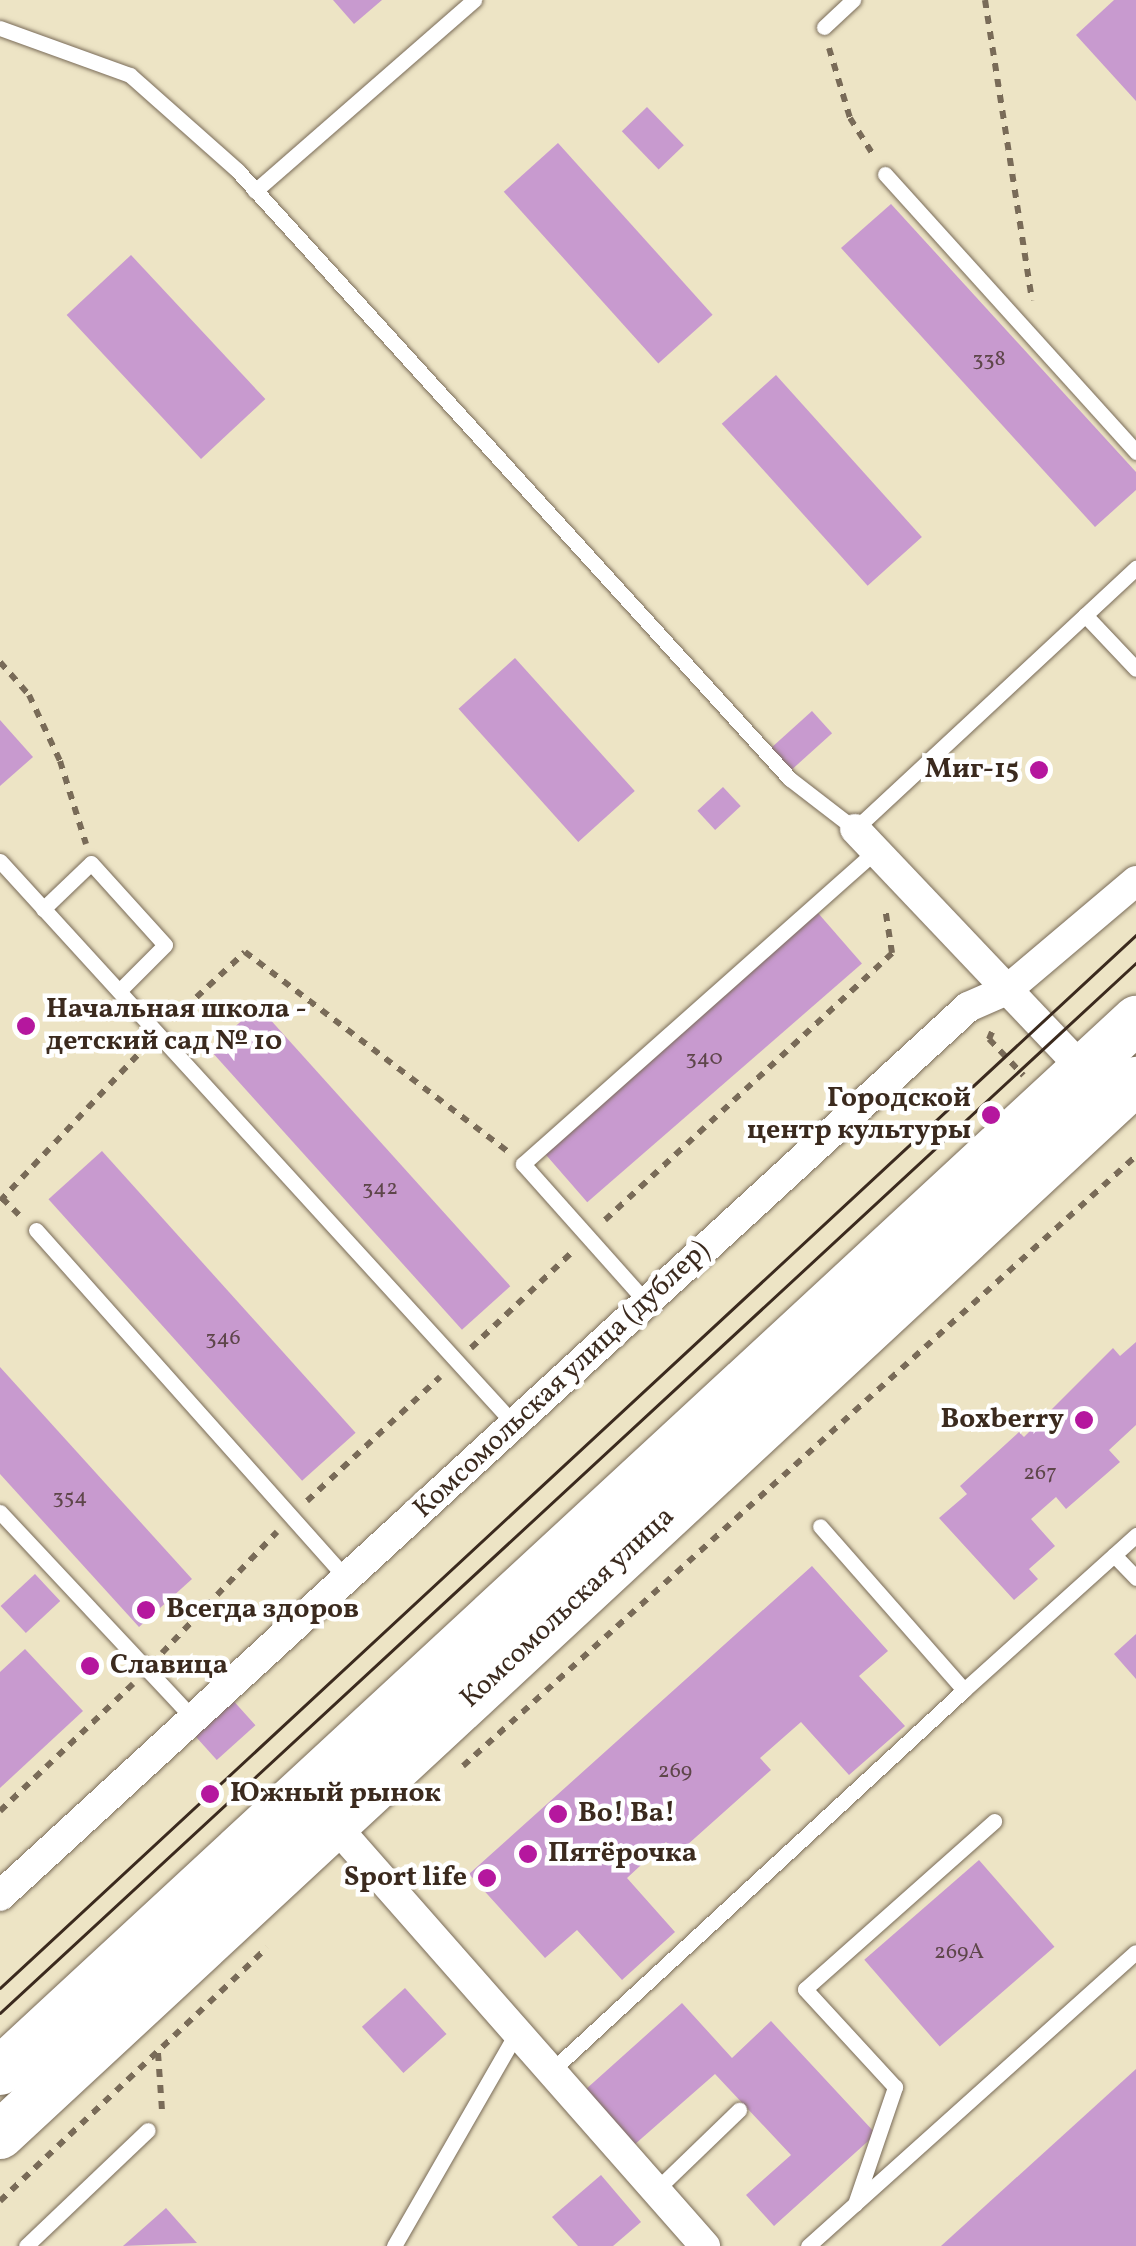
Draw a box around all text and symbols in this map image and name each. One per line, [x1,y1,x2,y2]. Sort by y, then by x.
house number: 338 [972,347,1006,373]
place label: Миг-15 [925,753,1019,787]
marker: Миг-15 [1028,759,1050,781]
place label: Начальная школа - детский сад № 10 [46,993,307,1059]
marker: Начальная школа - детский сад № 10 [15,1015,37,1037]
house number: 340 [685,1046,723,1072]
place label: Городской центр культуры [747,1082,971,1148]
marker: Городской центр культуры [980,1104,1002,1126]
house number: 342 [362,1176,398,1202]
street label: Комсомольская улица (дублер) [407,1234,717,1526]
house number: 346 [205,1326,241,1352]
place label: Boxberry [941,1403,1064,1437]
marker: Boxberry [1073,1409,1095,1431]
house number: 267 [1023,1461,1057,1487]
house number: 354 [52,1485,88,1511]
street label: Комсомольская улица [454,1500,682,1716]
place label: Всегда здоров [166,1593,359,1627]
marker: Всегда здоров [135,1599,157,1621]
place label: Славица [110,1649,228,1683]
marker: Славица [79,1655,101,1677]
house number: 269 [658,1759,692,1785]
place label: Южный рынок [230,1777,441,1811]
marker: Южный рынок [199,1783,221,1805]
place label: Во! Ва! [578,1797,675,1831]
marker: Во! Ва! [547,1803,569,1825]
place label: Пятёрочка [548,1837,697,1871]
marker: Пятёрочка [517,1843,539,1865]
place label: Sport life [344,1861,467,1895]
marker: Sport life [476,1867,498,1889]
house number: 269А [934,1940,984,1966]

